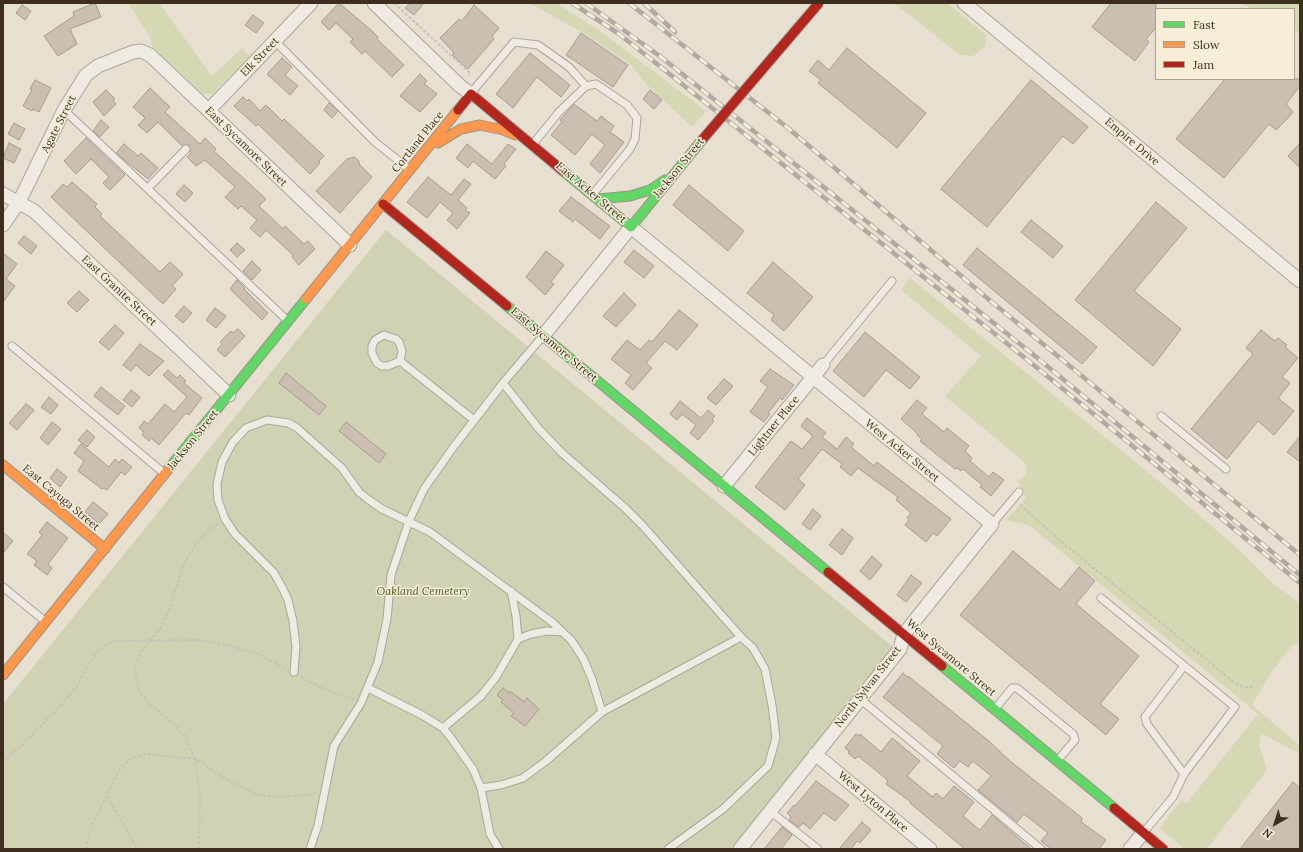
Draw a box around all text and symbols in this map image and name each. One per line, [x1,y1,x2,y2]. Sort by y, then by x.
legend [1155,8,1295,80]
text: Fast [1193,17,1216,32]
street label: Elk Street [238,34,282,80]
text: Slow [1193,37,1220,52]
text: Jam [1193,57,1214,72]
street label: Agate Street [39,93,79,155]
street label: East Sycamore Street [202,104,290,190]
street label: Cortland Place [389,109,447,175]
street label: Empire Drive [1102,115,1162,169]
street label: Jackson Street [651,135,707,201]
street label: East Acker Street [553,160,629,226]
street label: East Granite Street [79,253,159,329]
street label: East Sycamore Street [508,305,600,385]
street label: Lightner Place [746,393,802,459]
street label: Jackson Street [165,407,221,473]
street label: West Acker Street [862,417,942,485]
street label: East Cayuga Street [20,462,102,534]
park label: Oakland Cemetery [376,585,470,599]
street label: West Sycamore Street [903,617,999,699]
street label: North Sylvan Street [832,644,904,730]
street label: West Lyton Place [835,769,911,835]
north arrow [1255,804,1295,844]
text: N [1260,825,1275,841]

